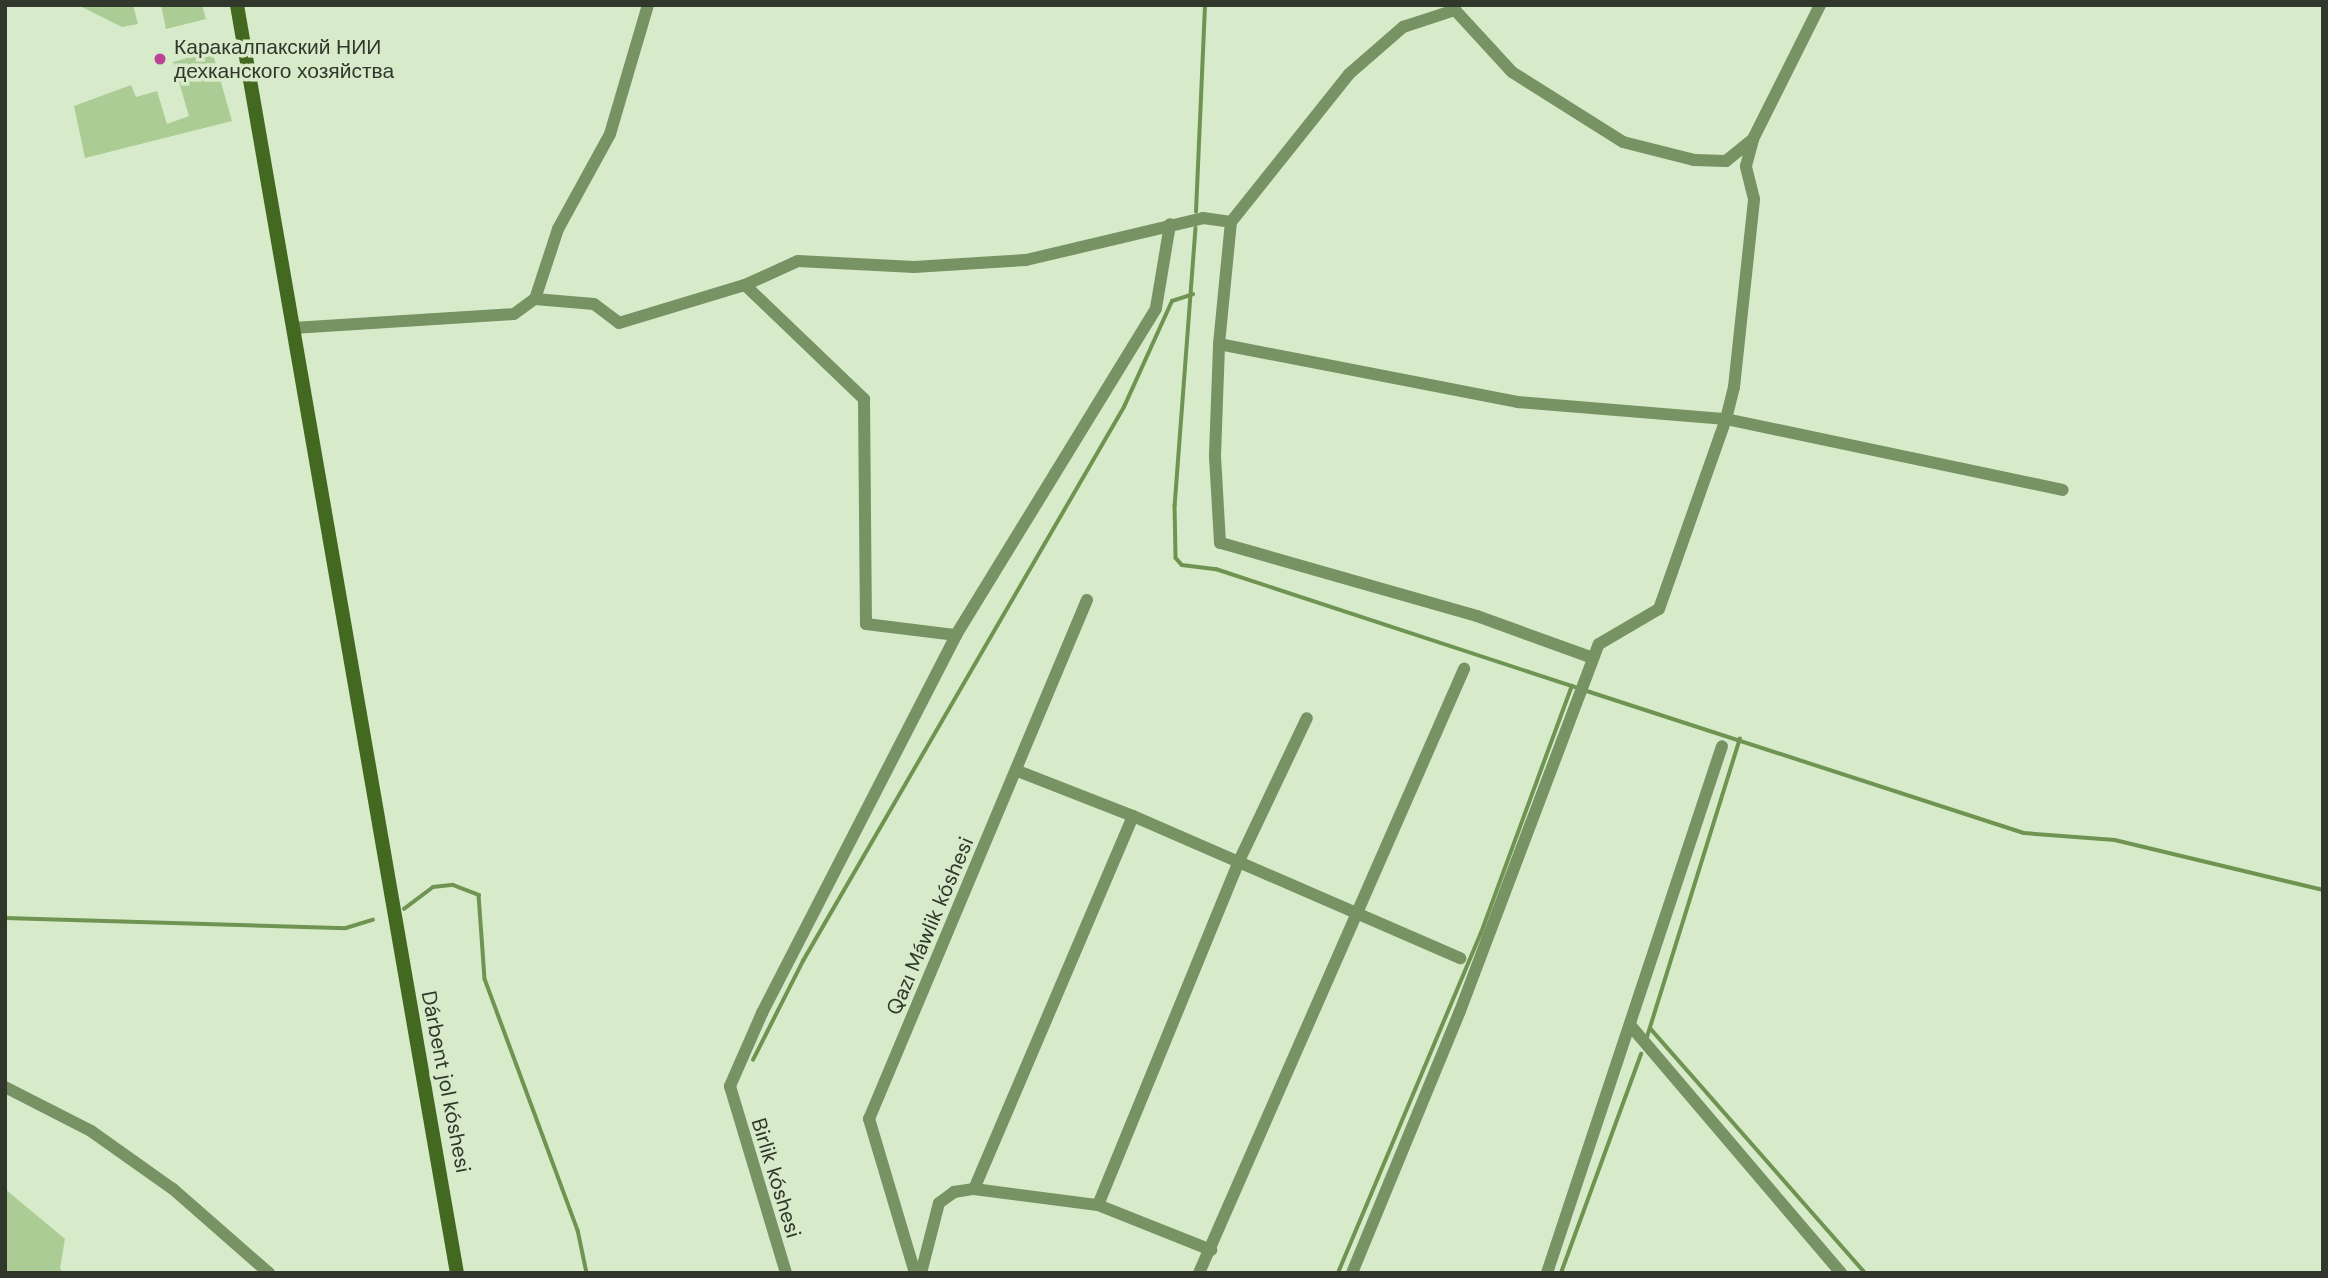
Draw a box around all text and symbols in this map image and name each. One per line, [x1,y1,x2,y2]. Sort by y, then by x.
place label: Каракалпакский НИИ дехканского хозяйства [174,34,394,84]
marker: Каракалпакский НИИ дехканского хозяйства [152,51,168,67]
street label: Qazı Máwlik kóshesi [881,833,979,1019]
street label: Dárbent jol kóshesi [416,989,476,1175]
street label: Birlik kóshesi [746,1115,806,1241]

